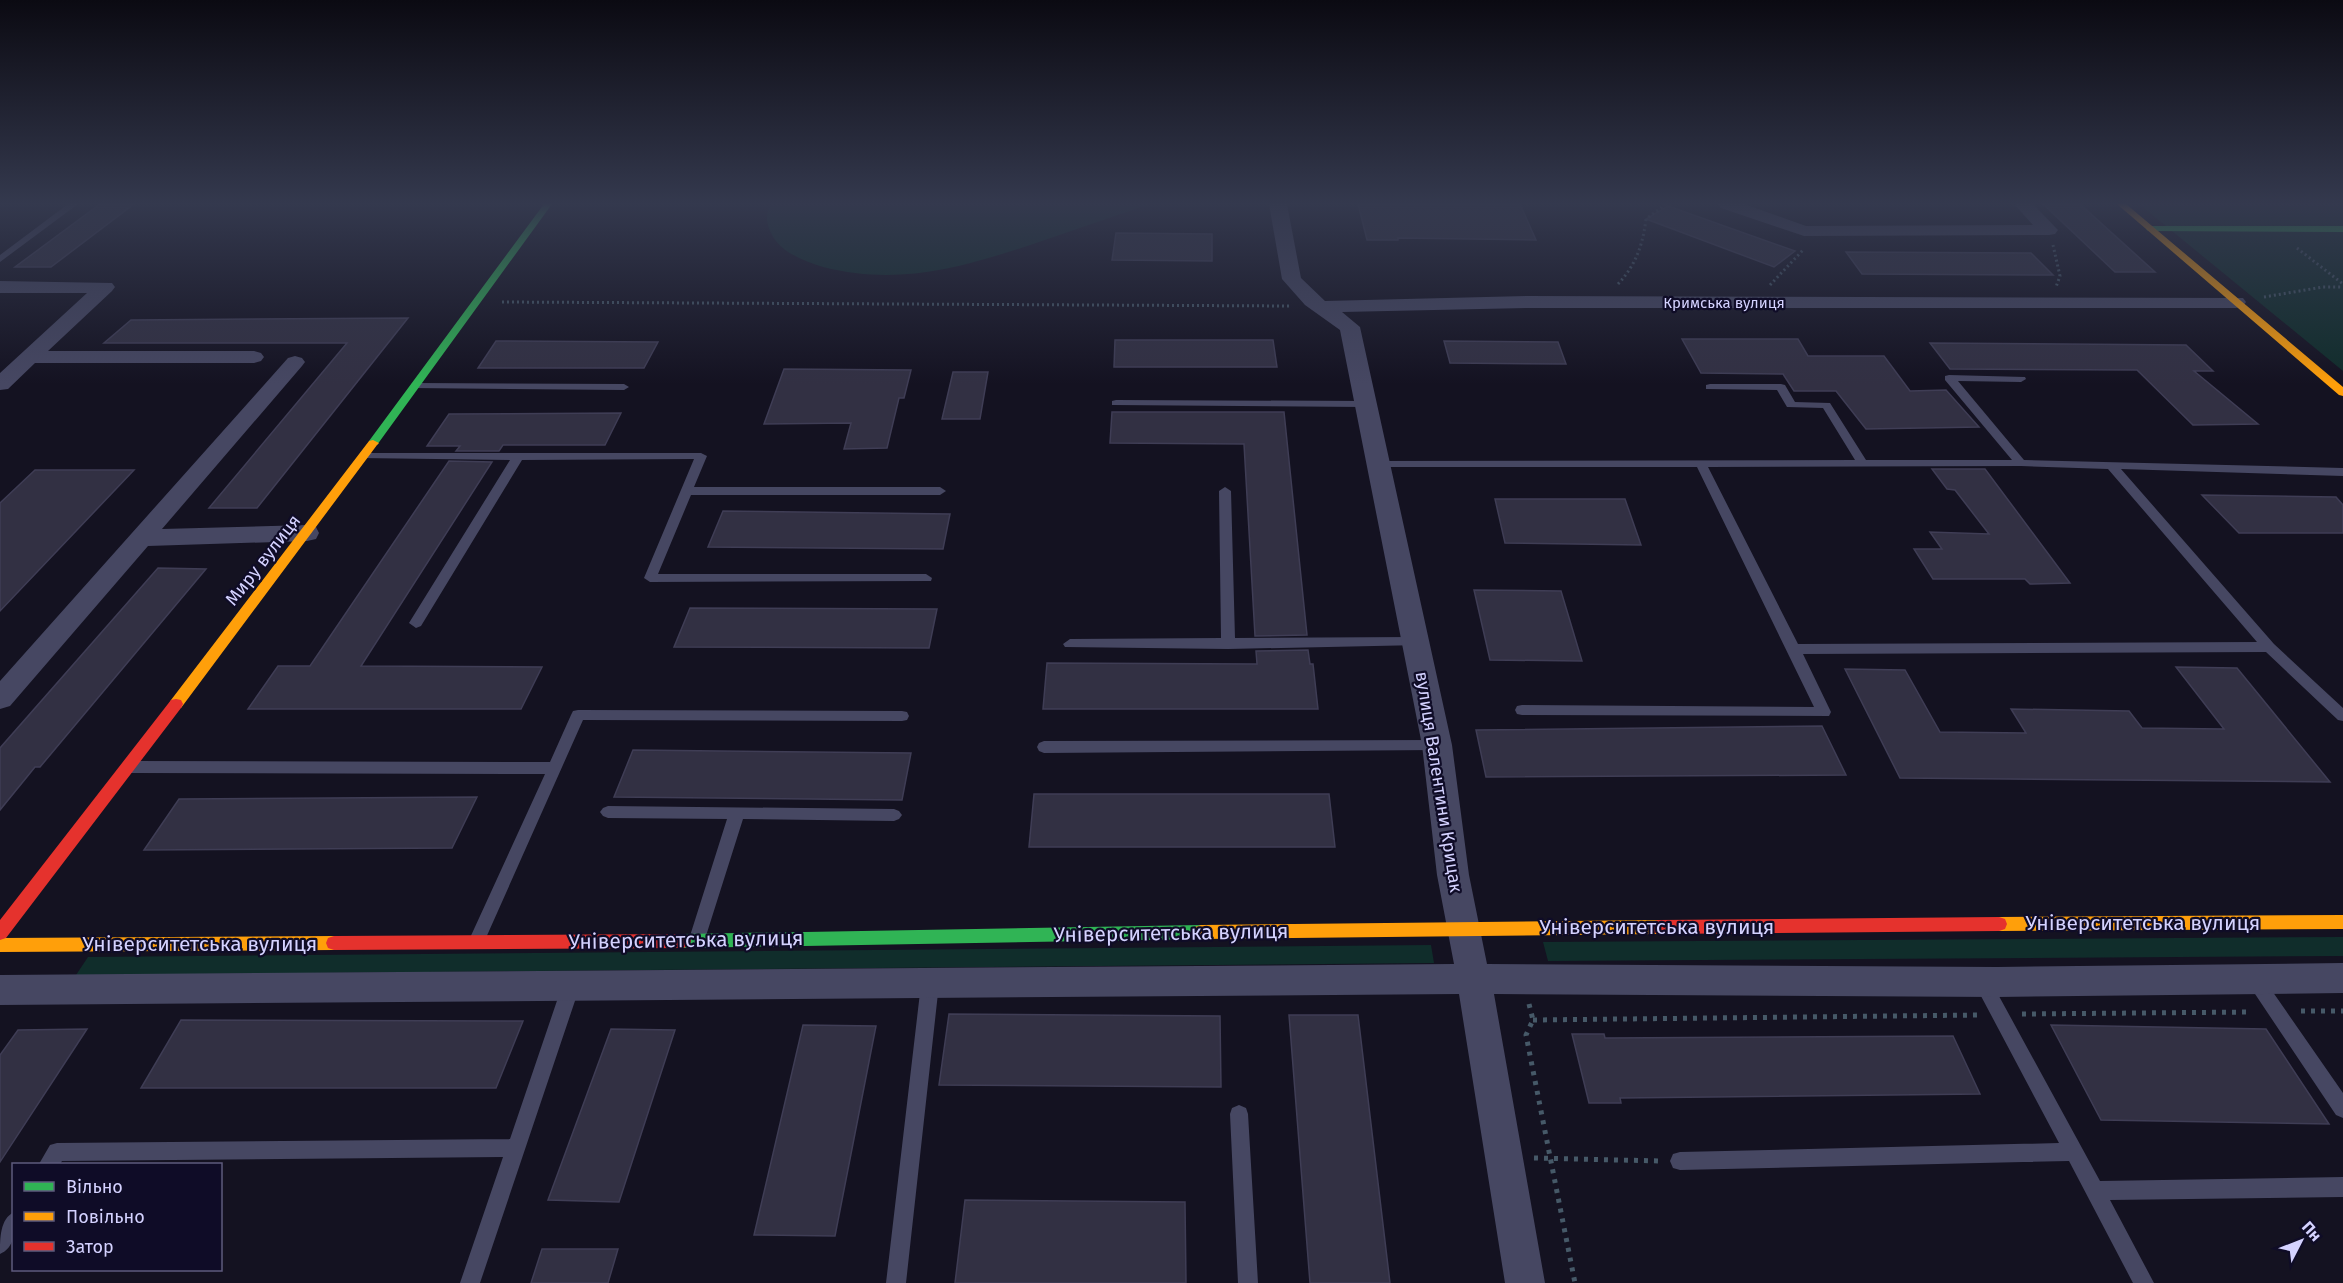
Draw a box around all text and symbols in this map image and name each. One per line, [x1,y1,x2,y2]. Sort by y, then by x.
street label: Кримська вулиця [1663,294,1785,312]
street label: Миру вулиця [221,510,305,610]
street label: вулиця Валентини Крицак [1411,670,1467,895]
street label: Університетська вулиця [2026,910,2260,936]
street label: Університетська вулиця [1540,914,1774,940]
street label: Університетська вулиця [1053,918,1289,948]
street label: Університетська вулиця [568,925,804,955]
street label: Університетська вулиця [83,931,317,957]
legend [12,1163,222,1271]
text: Вільно [66,1176,123,1198]
text: Повільно [66,1206,145,1228]
north arrow [2271,1211,2331,1271]
text: Пн [2298,1218,2326,1245]
text: Затор [66,1236,114,1258]

